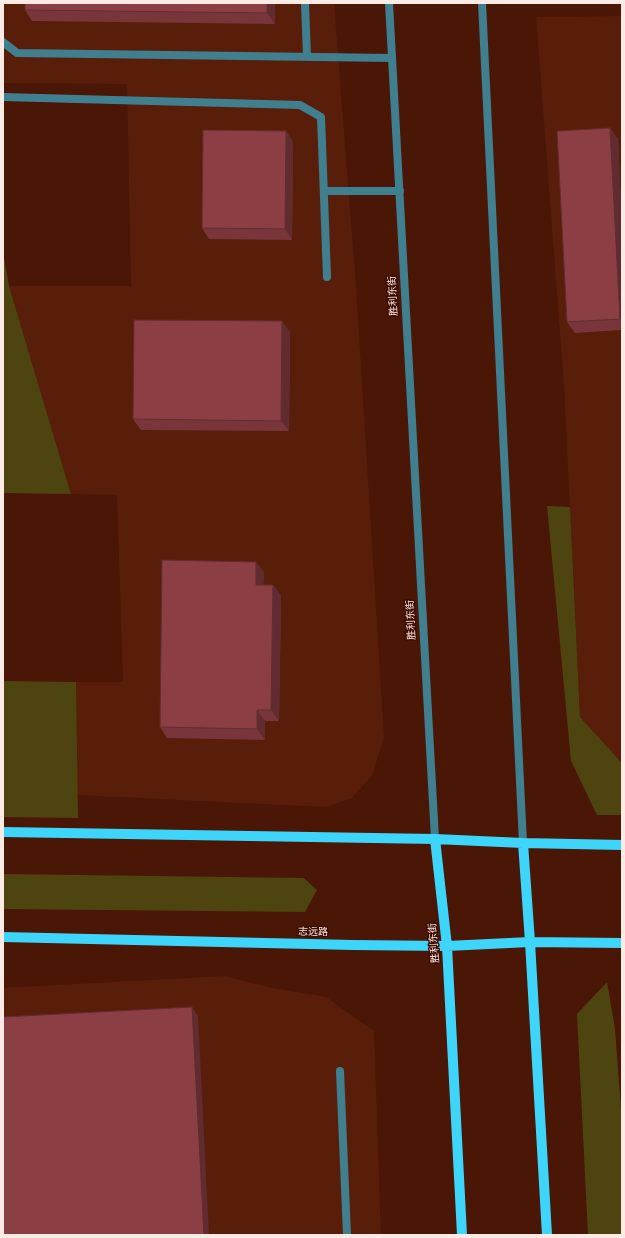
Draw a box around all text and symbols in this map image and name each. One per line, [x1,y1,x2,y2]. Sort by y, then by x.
street label: 胜利东街 [386,276,400,316]
street label: 胜利东街 [404,600,418,640]
street label: 胜利东街 [426,923,442,963]
street label: 志远路 [298,926,328,938]

